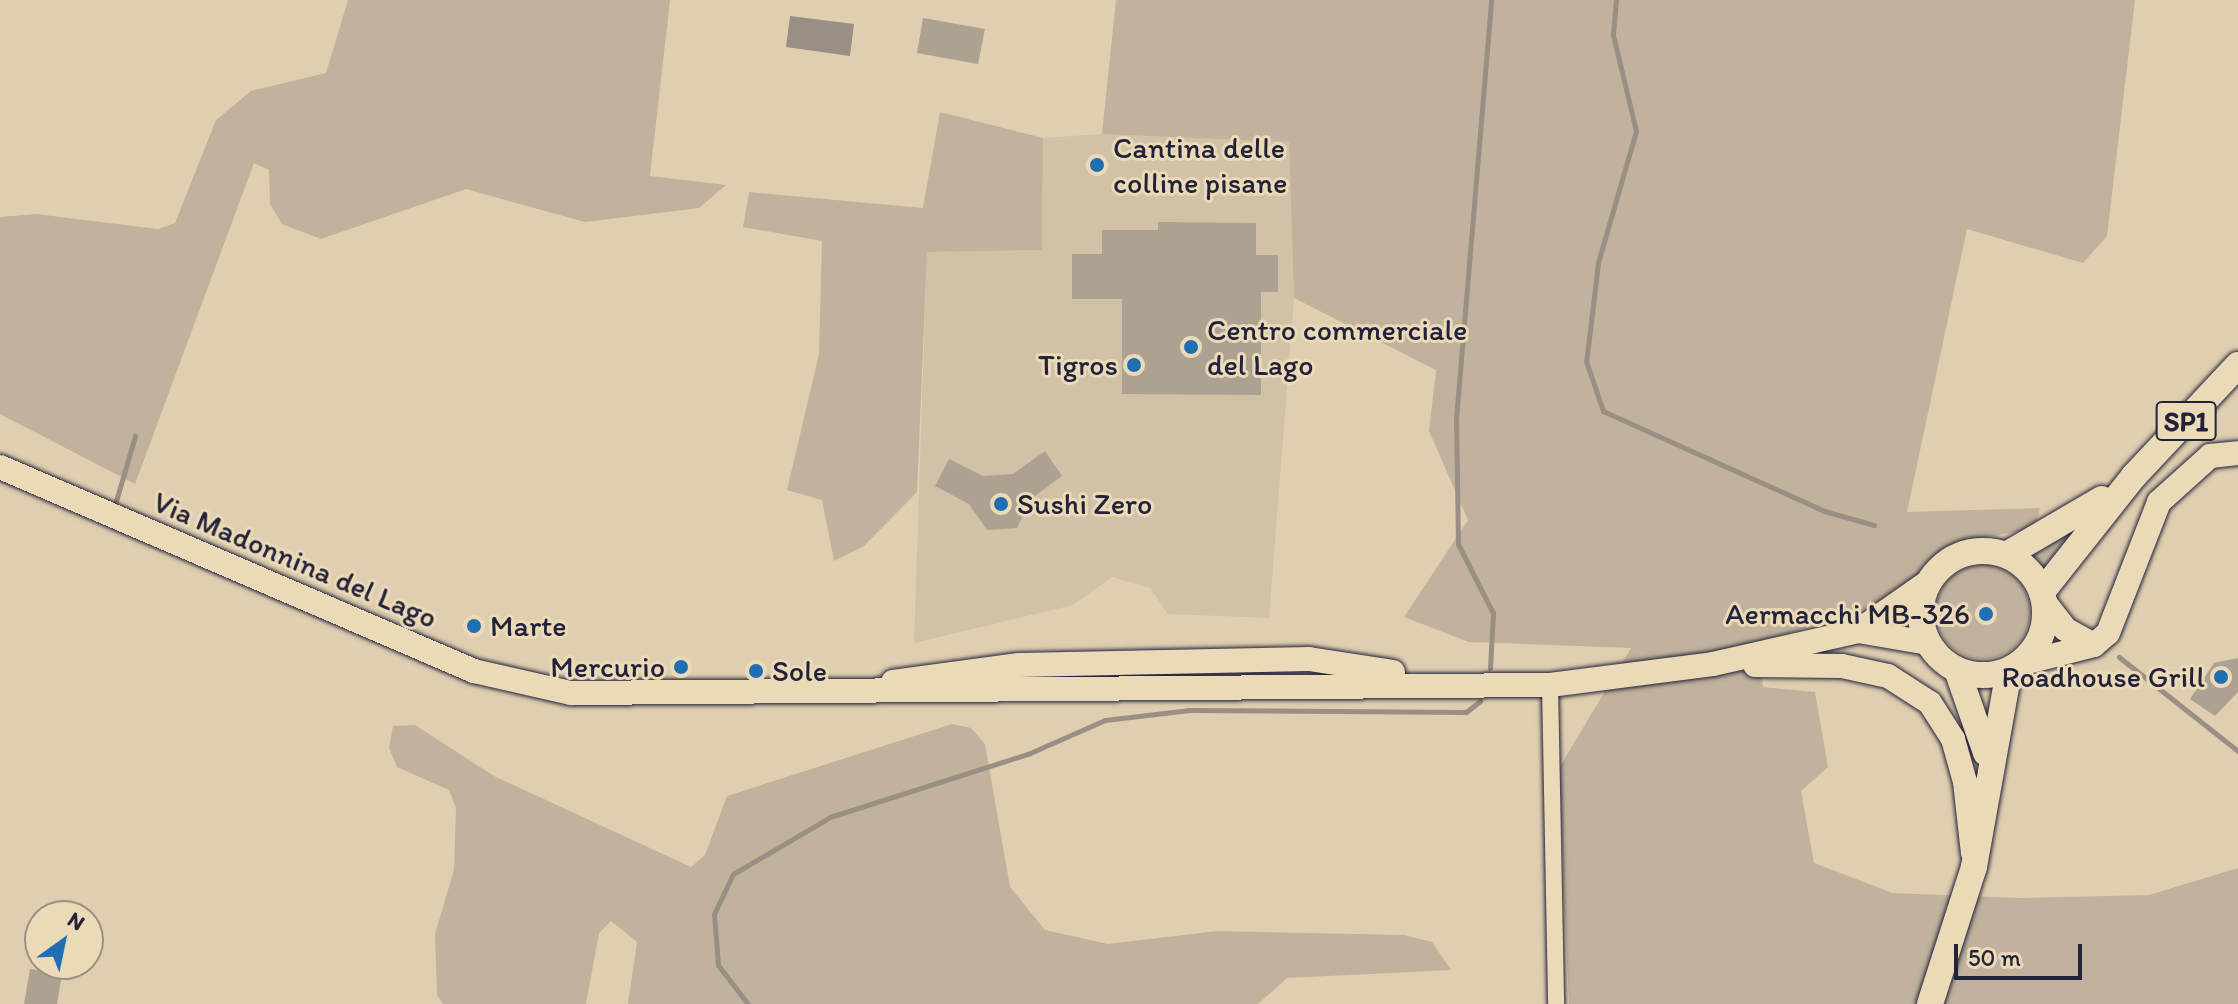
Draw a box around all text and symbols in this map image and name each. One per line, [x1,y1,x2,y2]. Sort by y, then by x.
place label: Cantina delle colline pisane [1113,130,1288,200]
marker: Cantina delle colline pisane [1088,156,1106,174]
place label: Centro commerciale del Lago [1207,312,1467,382]
marker: Centro commerciale del Lago [1182,338,1200,356]
place label: Tigros [1038,347,1118,383]
marker: Tigros [1125,356,1143,374]
road number: SP1 [2154,397,2218,445]
street label: Via Madonnina del Lago [148,484,442,636]
place label: Sushi Zero [1017,486,1152,522]
marker: Sushi Zero [992,495,1010,513]
place label: Aermacchi MB-326 [1725,596,1970,632]
marker: Aermacchi MB-326 [1977,605,1995,623]
place label: Marte [490,608,567,644]
marker: Marte [465,617,483,635]
place label: Mercurio [550,649,665,685]
place label: Sole [772,653,827,689]
marker: Mercurio [672,658,690,676]
place label: Roadhouse Grill [2001,659,2205,695]
marker: Sole [747,662,765,680]
marker: Roadhouse Grill [2212,668,2230,686]
north arrow [24,900,104,980]
text: N [63,906,90,936]
scale bar [1958,928,2086,978]
text: 50 m [1968,943,2021,972]

